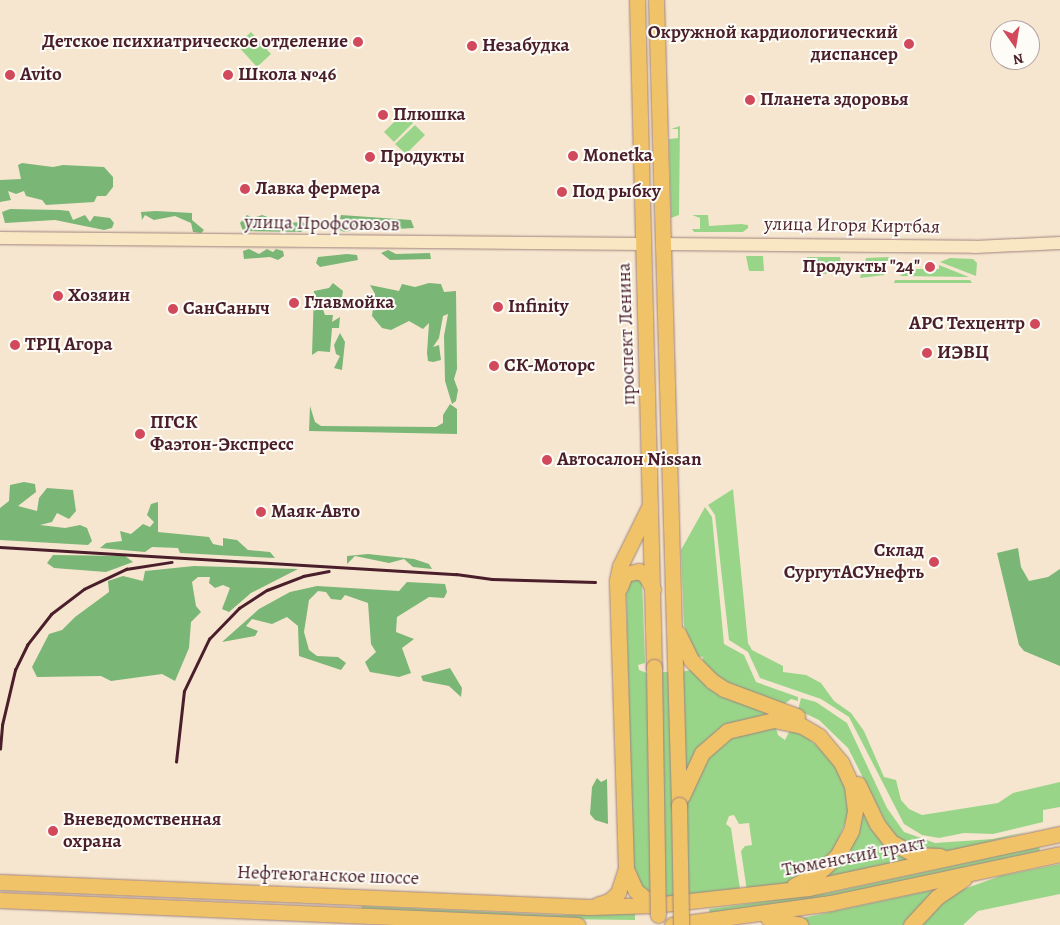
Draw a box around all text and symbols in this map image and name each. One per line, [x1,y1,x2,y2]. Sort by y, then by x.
north arrow [990,20,1040,70]
place label: Окружной кардиологический диспансер [648,22,898,66]
place label: Детское психиатрическое отделение [42,31,348,53]
place label: Незабудка [482,35,569,57]
marker: Детское психиатрическое отделение [352,36,364,48]
marker: Окружной кардиологический диспансер [902,37,916,51]
marker: Незабудка [466,40,478,52]
text: N [1011,49,1025,70]
place label: Avito [20,64,62,86]
place label: Школа №46 [238,64,336,86]
marker: Avito [4,69,16,81]
marker: Школа №46 [222,69,234,81]
place label: Планета здоровья [760,89,909,111]
marker: Планета здоровья [744,94,756,106]
place label: Плюшка [393,104,466,126]
marker: Плюшка [377,109,389,121]
place label: Monetka [583,145,653,167]
place label: Продукты [380,146,465,168]
marker: Monetka [567,150,579,162]
marker: Продукты [364,151,376,163]
place label: Лавка фермера [255,178,380,200]
place label: Под рыбку [572,181,661,203]
marker: Лавка фермера [239,183,251,195]
marker: Под рыбку [556,186,568,198]
street label: улица Профсоюзов [244,211,400,237]
street label: улица Игоря Киртбая [764,213,940,239]
place label: Продукты "24" [802,256,920,278]
marker: Продукты "24" [924,261,936,273]
street label: проспект Ленина [613,262,641,406]
place label: Хозяин [68,285,130,307]
marker: Хозяин [52,290,64,302]
place label: Главмойка [304,292,394,314]
place label: Infinity [508,296,569,318]
marker: Главмойка [288,297,300,309]
place label: СанСаныч [183,298,270,320]
marker: Infinity [492,301,504,313]
marker: СанСаныч [167,303,179,315]
place label: АРС Техцентр [909,313,1025,335]
marker: АРС Техцентр [1029,318,1041,330]
place label: ТРЦ Агора [25,334,112,356]
marker: ТРЦ Агора [9,339,21,351]
place label: ИЭВЦ [937,342,989,364]
marker: ИЭВЦ [921,347,933,359]
place label: СК-Моторс [504,355,595,377]
marker: СК-Моторс [488,360,500,372]
place label: ПГСК Фаэтон-Экспресс [150,412,294,456]
marker: ПГСК Фаэтон-Экспресс [134,428,146,440]
place label: Автосалон Nissan [557,449,702,471]
marker: Автосалон Nissan [541,454,553,466]
place label: Маяк-Авто [271,501,360,523]
marker: Маяк-Авто [255,506,267,518]
place label: Склад СургутАСУнефть [784,540,924,584]
marker: Склад СургутАСУнефть [928,556,940,568]
place label: Вневедомственная охрана [63,809,221,853]
marker: Вневедомственная охрана [47,825,59,837]
street label: Тюменский тракт [780,832,928,882]
street label: Нефтеюганское шоссе [236,861,420,891]

